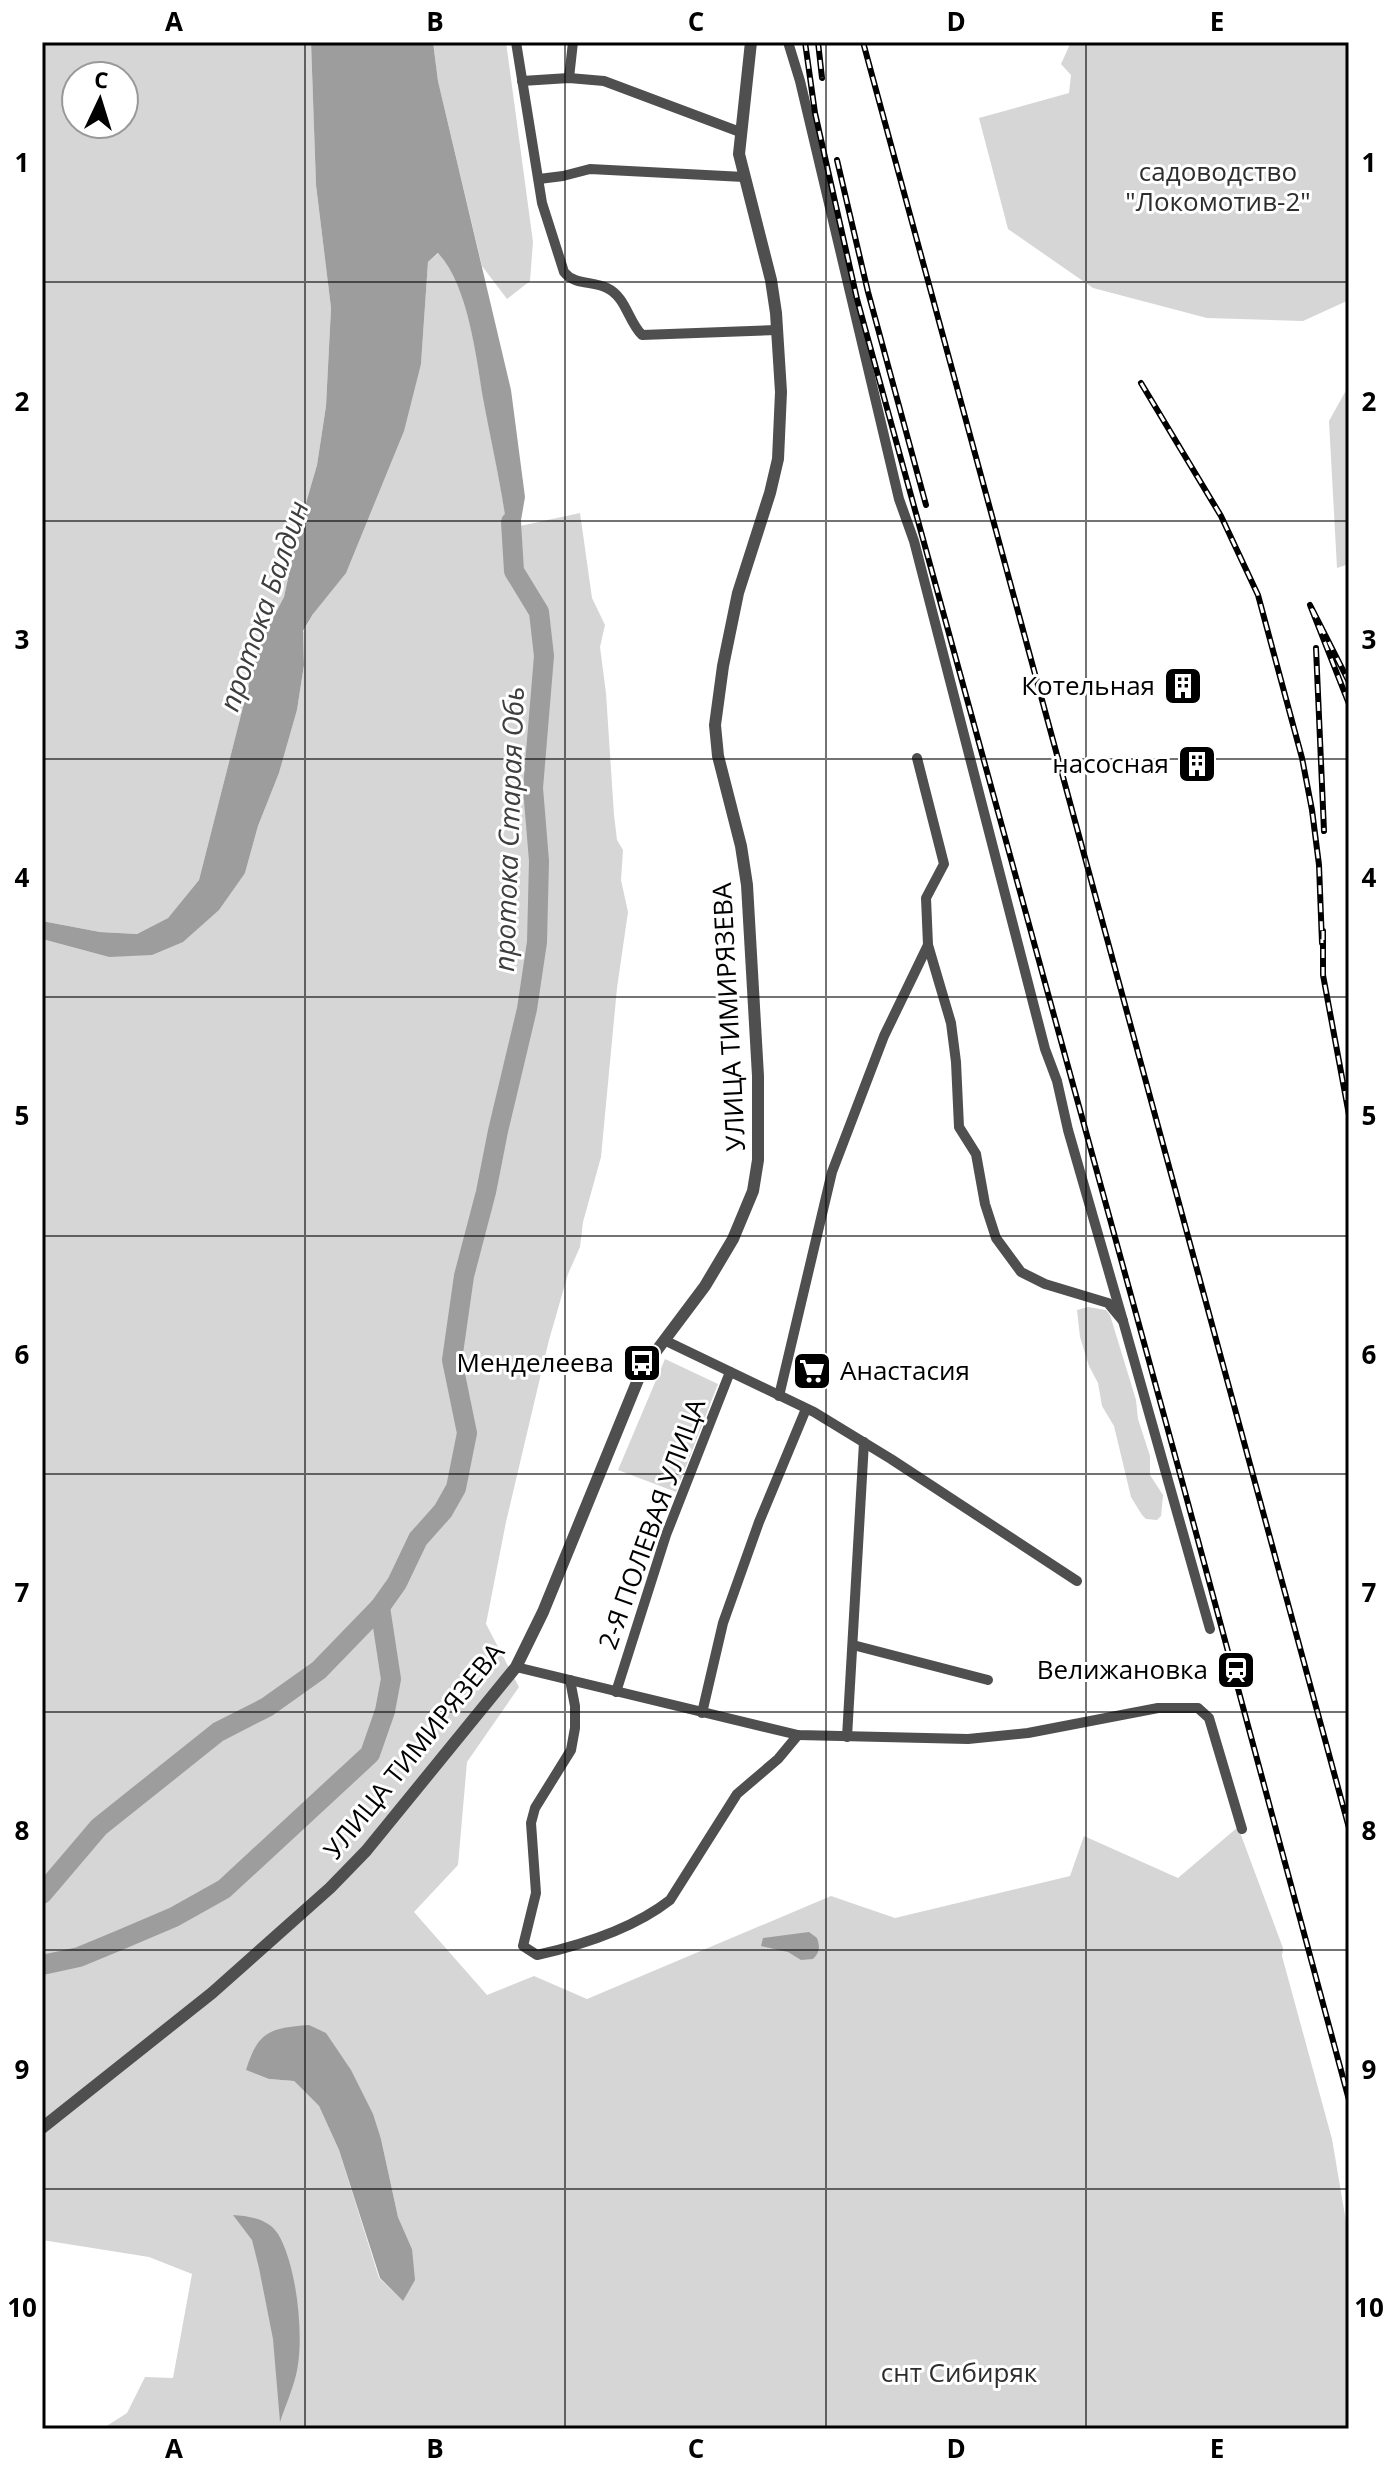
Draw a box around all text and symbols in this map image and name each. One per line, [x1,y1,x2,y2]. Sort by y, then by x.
text: A [165,3,183,39]
text: B [426,3,444,39]
text: C [688,3,704,39]
text: D [946,3,966,39]
text: E [1210,3,1224,39]
north arrow [60,60,140,140]
text: С [93,64,110,95]
text: 1 [15,144,29,180]
text: 1 [1362,144,1376,180]
park label: садоводство "Локомотив-2" [1125,153,1311,219]
text: 2 [15,383,30,419]
text: 2 [1362,383,1377,419]
water label: протока Балдин [209,495,317,716]
text: 3 [15,621,29,657]
text: 3 [1362,621,1376,657]
building icon: Котельная [1162,665,1204,707]
place label: Котельная [1021,667,1155,703]
water label: протока Старая Обь [484,686,532,972]
building icon: насосная [1176,743,1218,785]
place label: насосная [1052,745,1169,781]
text: 4 [15,859,30,895]
text: 4 [1362,859,1377,895]
street label: УЛИЦА ТИМИРЯЗЕВА [703,881,753,1152]
text: 5 [15,1097,29,1133]
text: 5 [1362,1097,1376,1133]
text: 6 [15,1336,30,1372]
text: 6 [1362,1336,1377,1372]
bus stop icon: Менделеева [621,1342,663,1384]
place label: Менделеева [457,1344,614,1380]
supermarket icon: Анастасия [791,1350,833,1392]
place label: Анастасия [840,1352,970,1388]
street label: 2-Я ПОЛЕВАЯ УЛИЦА [589,1393,713,1654]
text: 7 [15,1574,30,1610]
text: 7 [1362,1574,1377,1610]
street label: УЛИЦА ТИМИРЯЗЕВА [315,1634,512,1866]
station icon: Велижановка [1215,1649,1257,1691]
place label: Велижановка [1037,1651,1208,1687]
text: 8 [15,1812,29,1848]
text: 8 [1362,1812,1376,1848]
text: 9 [15,2051,29,2087]
text: 9 [1362,2051,1376,2087]
text: 10 [7,2289,37,2325]
text: 10 [1354,2289,1384,2325]
park label: снт Сибиряк [881,2354,1038,2390]
text: A [165,2430,183,2466]
text: B [426,2430,444,2466]
text: C [688,2430,704,2466]
text: D [946,2430,966,2466]
text: E [1210,2430,1224,2466]

